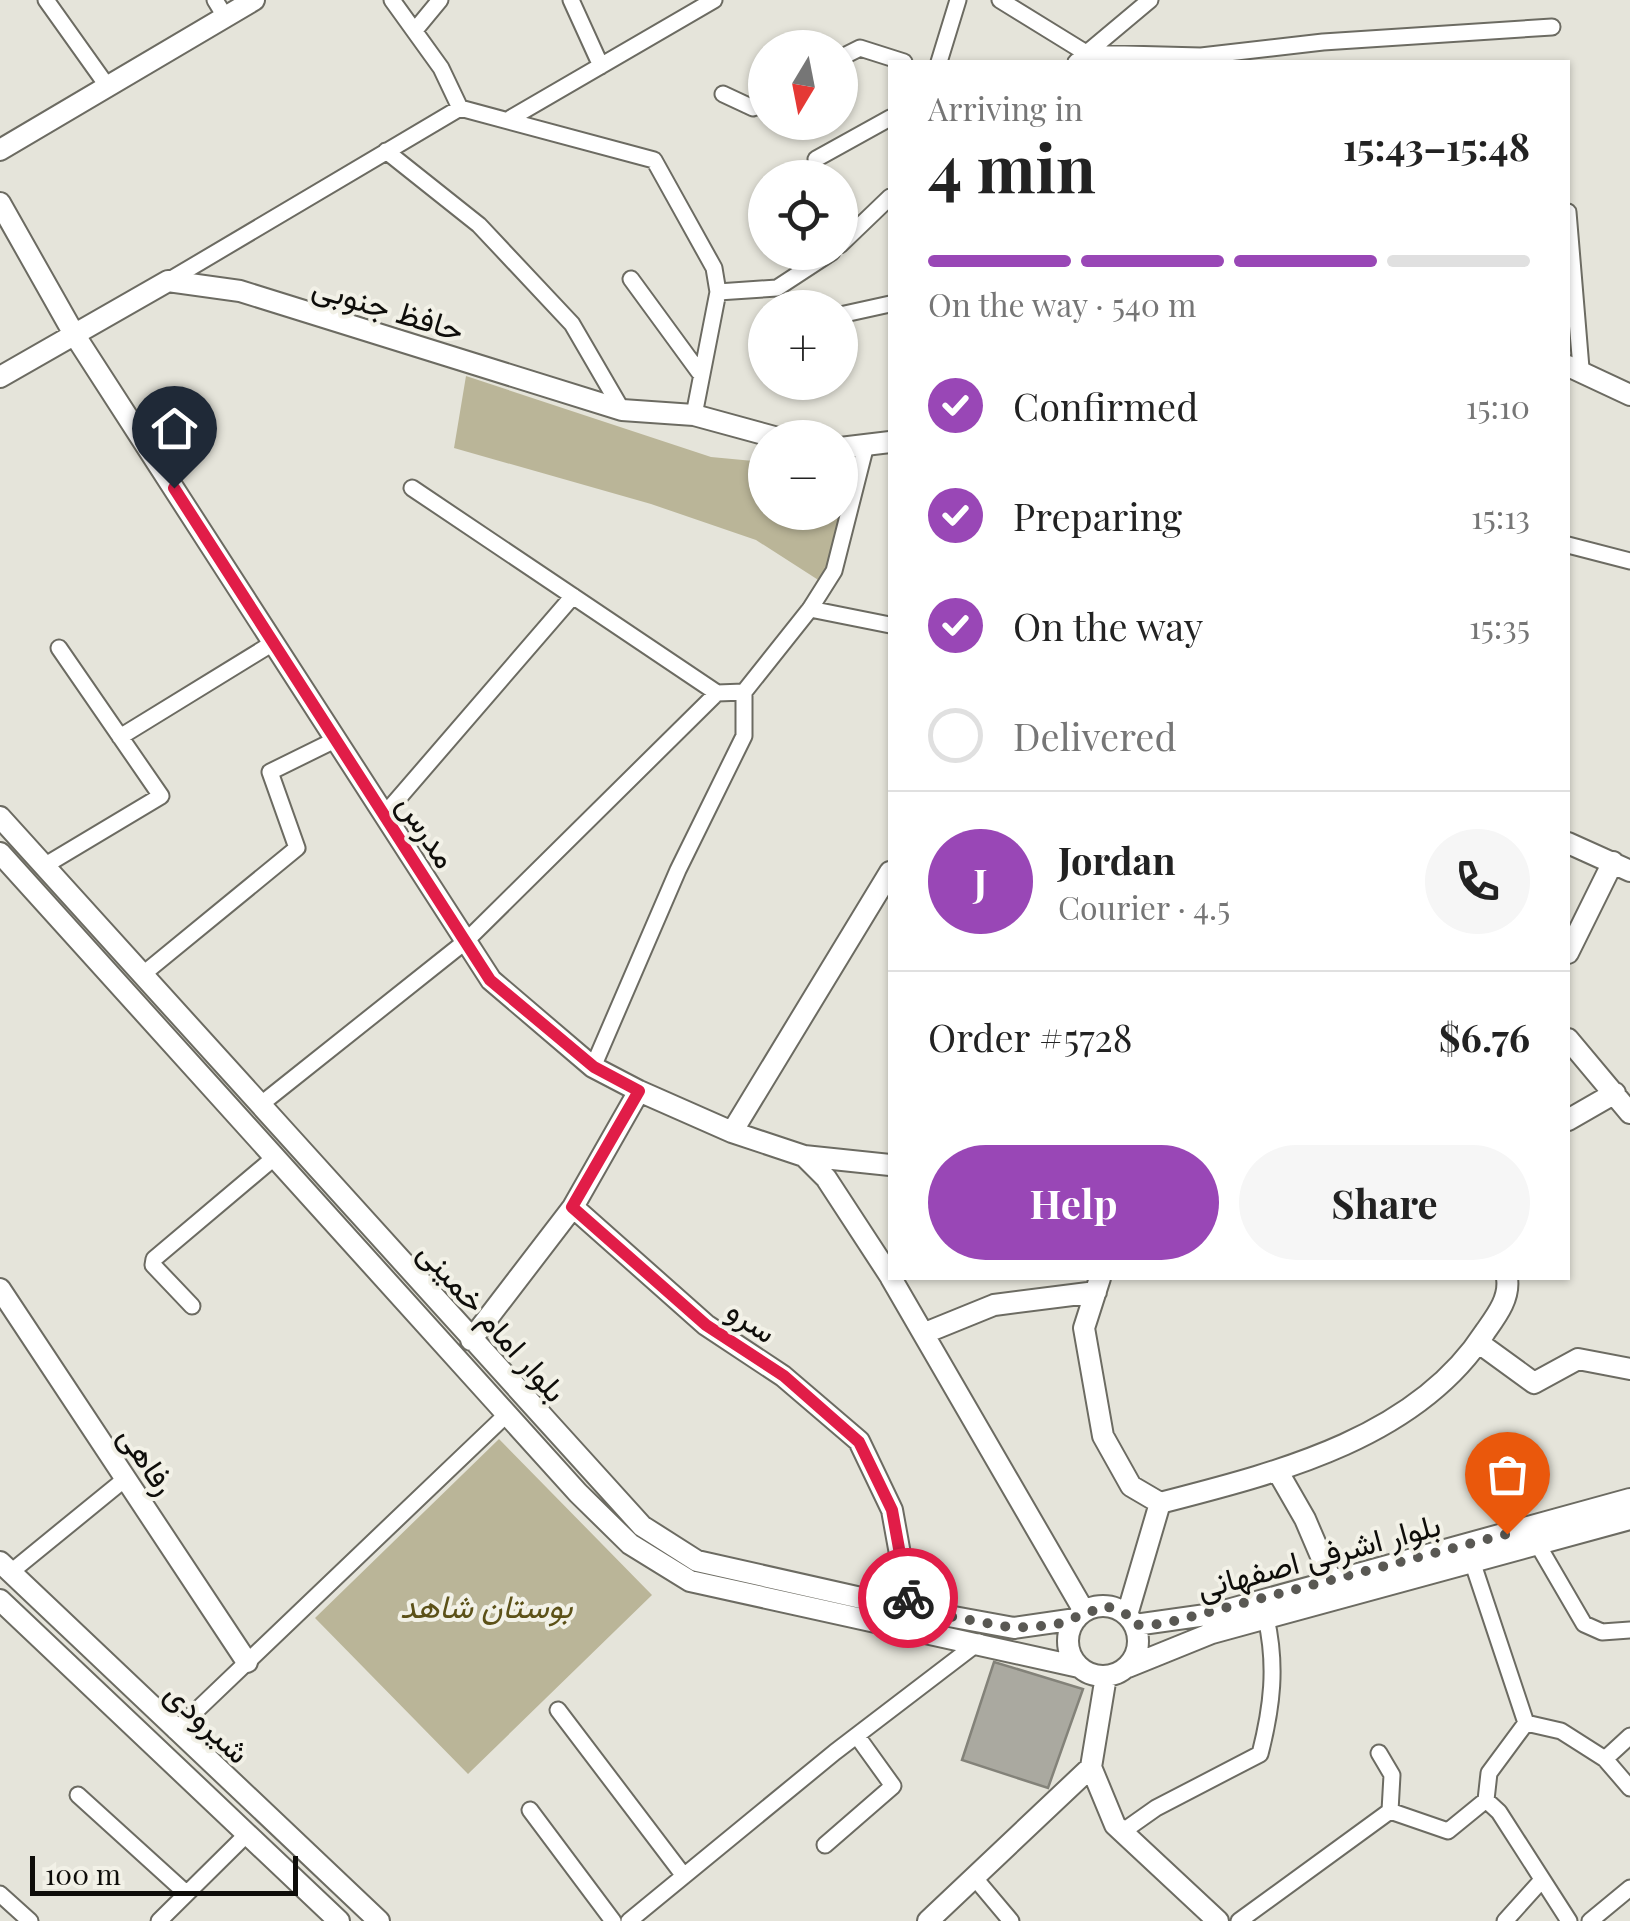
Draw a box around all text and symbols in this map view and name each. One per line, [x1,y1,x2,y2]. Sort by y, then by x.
north arrow [748,30,858,140]
map controls [748,30,858,530]
text: Arriving in [928,86,1083,129]
text: 15:43–15:48 [1343,120,1530,171]
text: 4 min [928,123,1096,209]
button: locate [748,160,858,270]
street label: حافظ جنوبی [308,263,470,350]
text: On the way · 540 m [928,282,1196,325]
button: + [748,290,858,400]
icon: check [928,378,983,433]
text: Confirmed [1013,380,1198,431]
text: 15:10 [1466,384,1530,427]
pin [132,386,217,489]
icon: home [147,401,202,456]
button: − [748,420,858,530]
icon: check [928,488,983,543]
text: Preparing [1013,490,1182,541]
text: 15:13 [1471,494,1530,537]
icon: check [928,598,983,653]
text: On the way [1013,600,1203,651]
text: 15:35 [1469,604,1530,647]
text: Delivered [1013,710,1177,761]
street label: مدرس [388,785,469,876]
button: phone [1425,829,1530,934]
text: Jordan [1058,834,1176,885]
text: J [974,856,987,907]
text: Courier · 4.5 [1058,885,1230,928]
text: Order #5728 [928,1011,1133,1062]
text: $6.76 [1439,1011,1530,1062]
button: Help [928,1145,1219,1260]
button: Share [1239,1145,1530,1260]
street label: بلوار امام خمینی [409,1230,578,1411]
street label: سرو [719,1287,786,1352]
street label: رفاهی [109,1416,188,1503]
pin [1465,1432,1550,1535]
icon: bag [1480,1447,1535,1502]
street label: بلوار اشرفی اصفهانی [1191,1501,1445,1608]
courier [858,1548,958,1648]
icon: bike [881,1571,936,1626]
park label: بوستان شاهد [400,1583,574,1627]
street label: شیرودی [156,1671,261,1772]
scale bar [30,1851,298,1896]
text: 100 m [45,1855,121,1892]

